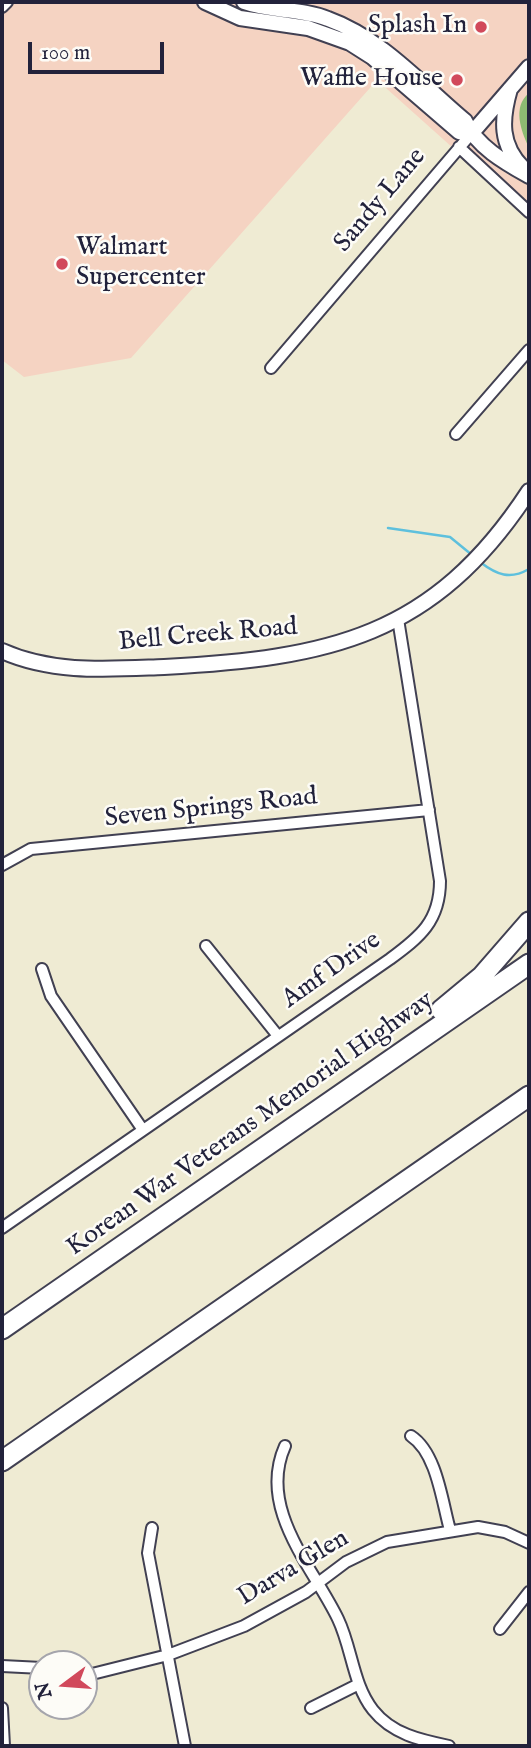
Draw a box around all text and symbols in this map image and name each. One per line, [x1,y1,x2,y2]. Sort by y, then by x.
place label: Splash In [368,11,467,43]
marker: Splash In [473,19,489,35]
scale bar [32,28,168,72]
text: 100 m [41,40,90,67]
place label: Waffle House [300,64,443,96]
marker: Waffle House [449,72,465,88]
street label: Sandy Lane [329,143,433,259]
place label: Walmart Supercenter [76,233,206,294]
marker: Walmart Supercenter [54,256,70,272]
street label: Bell Creek Road [117,613,299,659]
street label: Seven Springs Road [103,782,319,836]
street label: Amf Drive [277,926,387,1016]
street label: Korean War Veterans Memorial Highway [62,986,440,1264]
street label: Darva Glen [233,1524,355,1614]
north arrow [28,1650,98,1720]
text: N [31,1679,59,1701]

